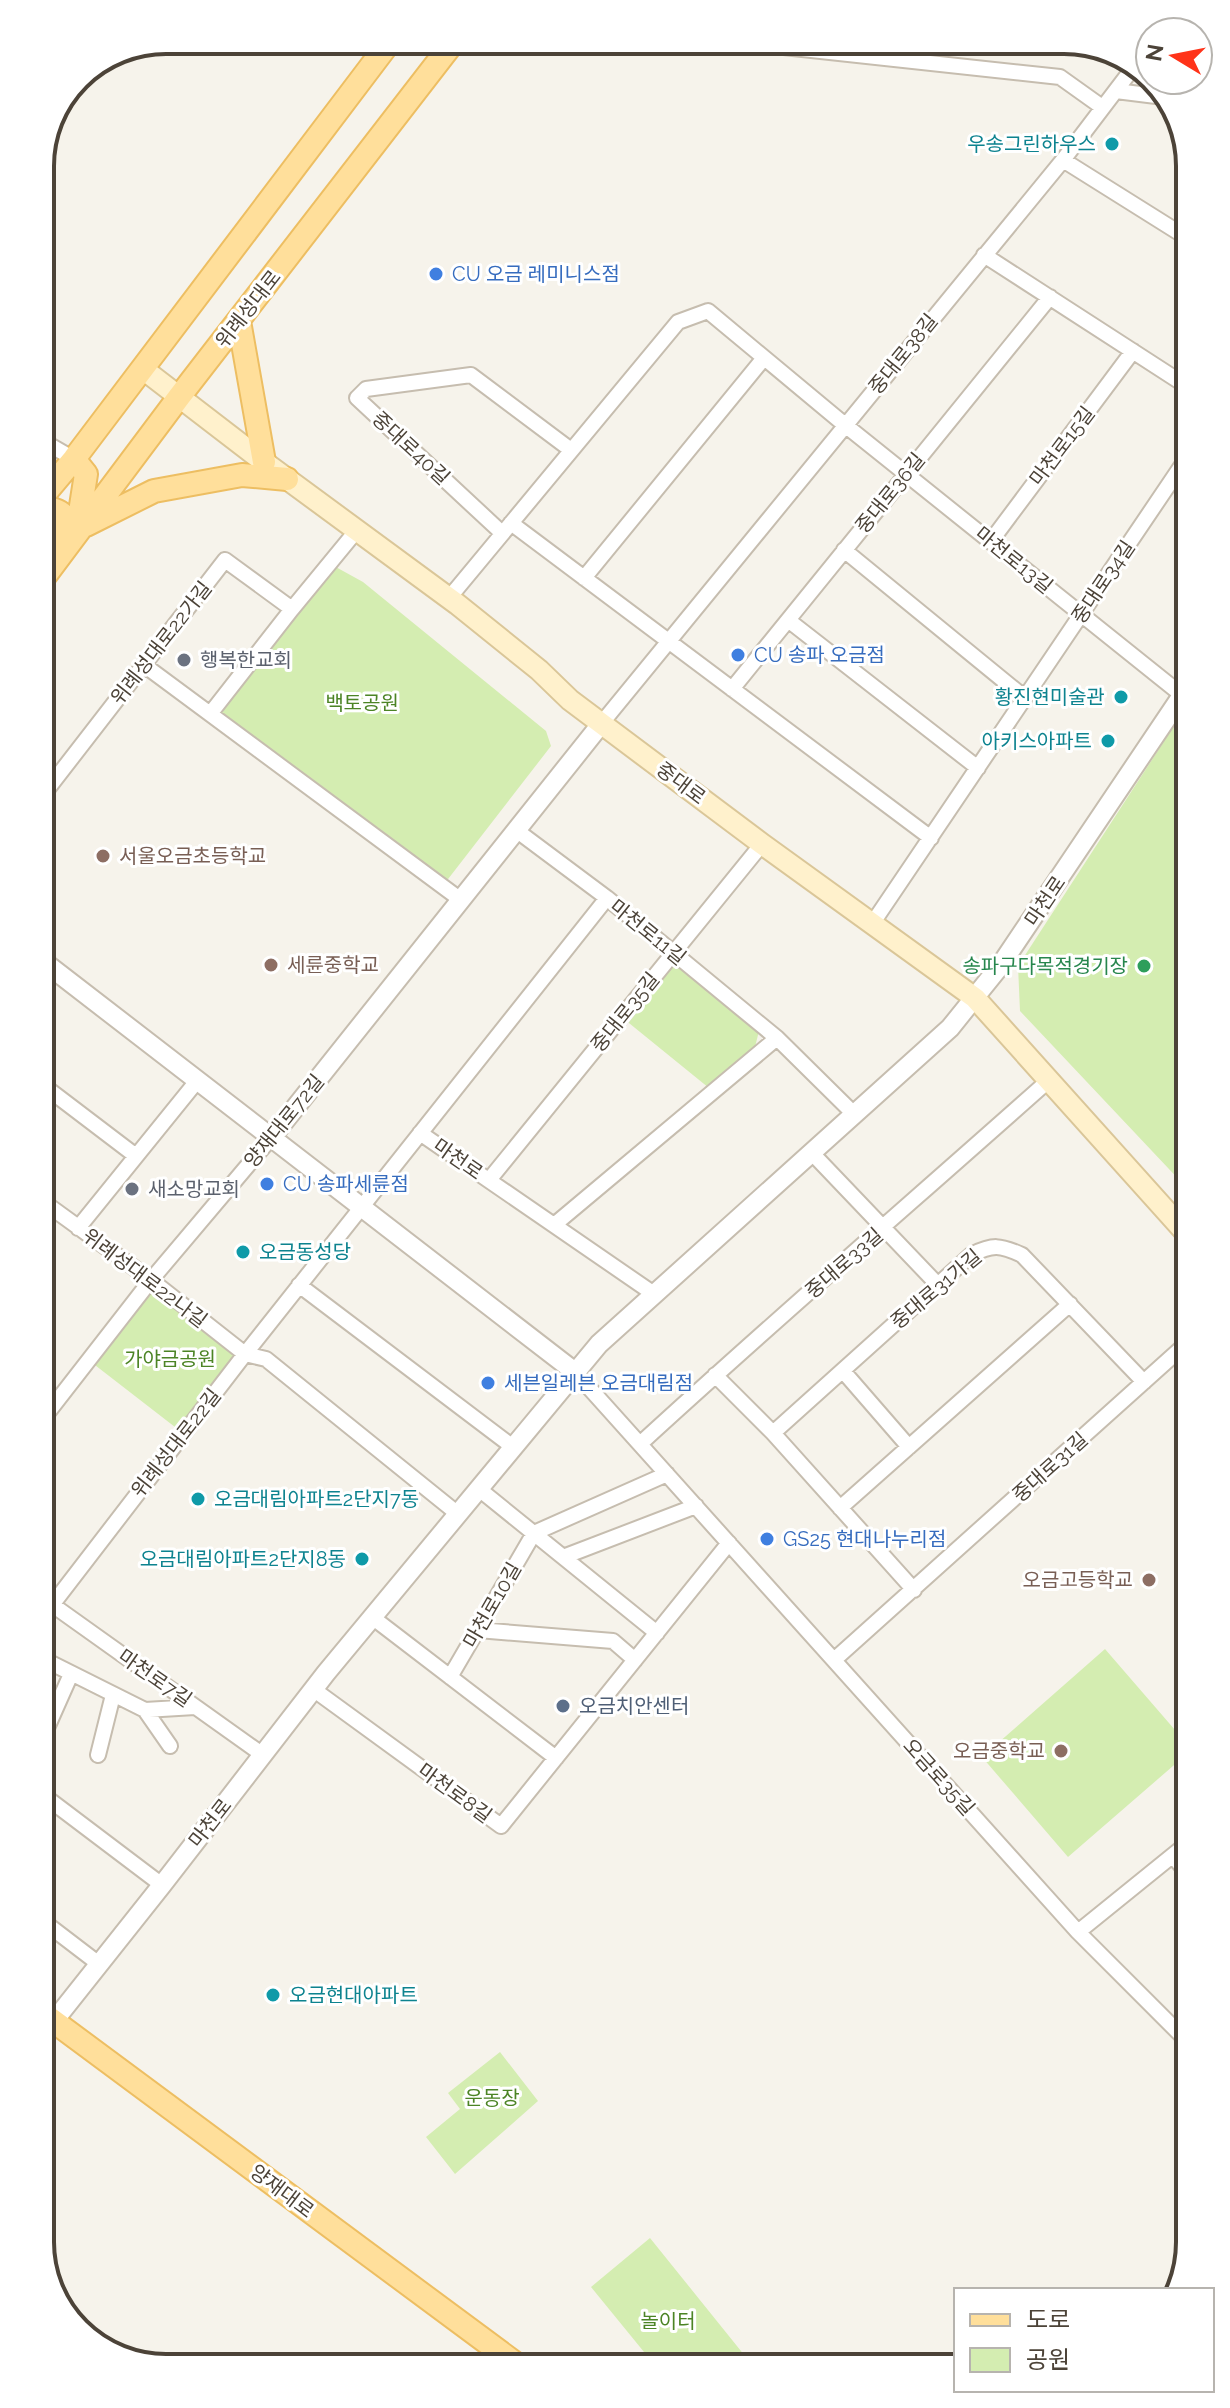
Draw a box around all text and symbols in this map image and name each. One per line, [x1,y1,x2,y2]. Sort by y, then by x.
north arrow [1134,16,1214,96]
text: N [1140,42,1169,63]
place label: 우송그린하우스 [967,132,1096,156]
marker: 우송그린하우스 [1103,135,1121,153]
place label: CU 오금 레미니스점 [452,262,620,286]
street label: 위례성대로 [210,265,286,353]
marker: CU 오금 레미니스점 [427,265,445,283]
street label: 중대로38길 [863,309,943,399]
street label: 마천로15길 [1024,402,1100,490]
street label: 중대로40길 [367,406,455,490]
street label: 중대로36길 [850,448,930,538]
street label: 마천로13길 [970,521,1058,599]
street label: 중대로34길 [1066,536,1140,628]
street label: 위례성대로22가길 [105,577,217,709]
place label: CU 송파 오금점 [754,643,885,667]
marker: CU 송파 오금점 [729,646,747,664]
place label: 행복한교회 [200,648,292,672]
marker: 행복한교회 [175,651,193,669]
place label: 황진현미술관 [995,685,1105,709]
marker: 황진현미술관 [1112,688,1130,706]
park label: 백토공원 [325,691,399,715]
place label: 아키스아파트 [982,729,1092,753]
marker: 아키스아파트 [1099,732,1117,750]
street label: 중대로 [652,757,710,809]
place label: 서울오금초등학교 [119,844,266,868]
marker: 서울오금초등학교 [94,847,112,865]
street label: 마천로 [1020,871,1070,931]
street label: 마천로11길 [605,894,691,970]
place label: 세륜중학교 [287,953,379,977]
place label: 송파구다목적경기장 [962,954,1128,978]
marker: 세륜중학교 [262,956,280,974]
marker: 송파구다목적경기장 [1135,957,1153,975]
street label: 중대로35길 [586,967,664,1057]
street label: 양재대로72길 [239,1069,329,1173]
street label: 마천로 [429,1133,487,1185]
place label: CU 송파세륜점 [283,1172,409,1196]
marker: CU 송파세륜점 [258,1175,276,1193]
place label: 새소망교회 [148,1177,240,1201]
marker: 새소망교회 [123,1180,141,1198]
street label: 위례성대로22나길 [78,1223,212,1333]
street label: 중대로33길 [800,1223,888,1303]
place label: 오금동성당 [259,1240,351,1264]
marker: 오금동성당 [234,1243,252,1261]
street label: 중대로31가길 [886,1244,986,1334]
park label: 가야금공원 [124,1347,216,1371]
place label: 세븐일레븐 오금대림점 [504,1371,693,1395]
marker: 세븐일레븐 오금대림점 [479,1374,497,1392]
street label: 위례성대로22길 [126,1384,226,1502]
street label: 중대로31길 [1007,1427,1093,1507]
place label: 오금대림아파트2단지7동 [214,1487,419,1511]
marker: 오금대림아파트2단지7동 [189,1490,207,1508]
place label: GS25 현대나누리점 [783,1527,946,1551]
marker: GS25 현대나누리점 [758,1530,776,1548]
place label: 오금대림아파트2단지8동 [140,1547,346,1571]
marker: 오금대림아파트2단지8동 [353,1550,371,1568]
street label: 마천로10길 [458,1558,526,1652]
place label: 오금고등학교 [1023,1568,1133,1592]
marker: 오금고등학교 [1140,1571,1158,1589]
street label: 마천로7길 [114,1644,196,1712]
place label: 오금치안센터 [579,1694,689,1718]
marker: 오금치안센터 [554,1697,572,1715]
street label: 오금로35길 [898,1734,980,1820]
place label: 오금중학교 [953,1739,1045,1763]
marker: 오금중학교 [1052,1742,1070,1760]
street label: 마천로8길 [413,1758,497,1828]
street label: 마천로 [184,1794,236,1852]
place label: 오금현대아파트 [289,1983,418,2007]
marker: 오금현대아파트 [264,1986,282,2004]
park label: 운동장 [464,2086,520,2110]
street label: 양재대로 [245,2159,319,2223]
legend [954,2288,1214,2392]
text: 도로 [1026,2305,1070,2334]
park label: 놀이터 [640,2309,696,2333]
text: 공원 [1026,2345,1070,2374]

